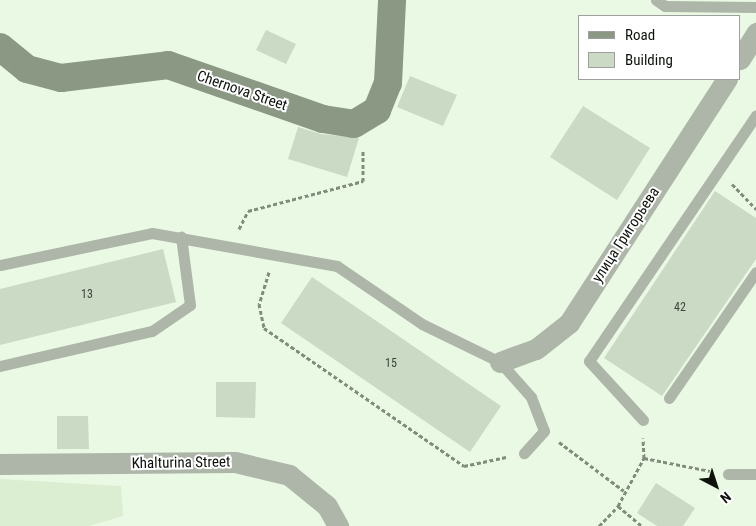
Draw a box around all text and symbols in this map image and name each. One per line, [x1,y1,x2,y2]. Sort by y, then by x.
legend [578,15,741,80]
text: Road [625,26,655,44]
text: Building [625,51,673,69]
street label: Chernova Street [195,67,289,115]
street label: улица Григорьева [589,184,663,286]
house number: 13 [81,288,93,302]
house number: 42 [674,301,686,315]
house number: 15 [385,357,397,371]
street label: Khalturina Street [131,453,231,473]
north arrow [691,461,741,511]
text: N [717,489,734,506]

